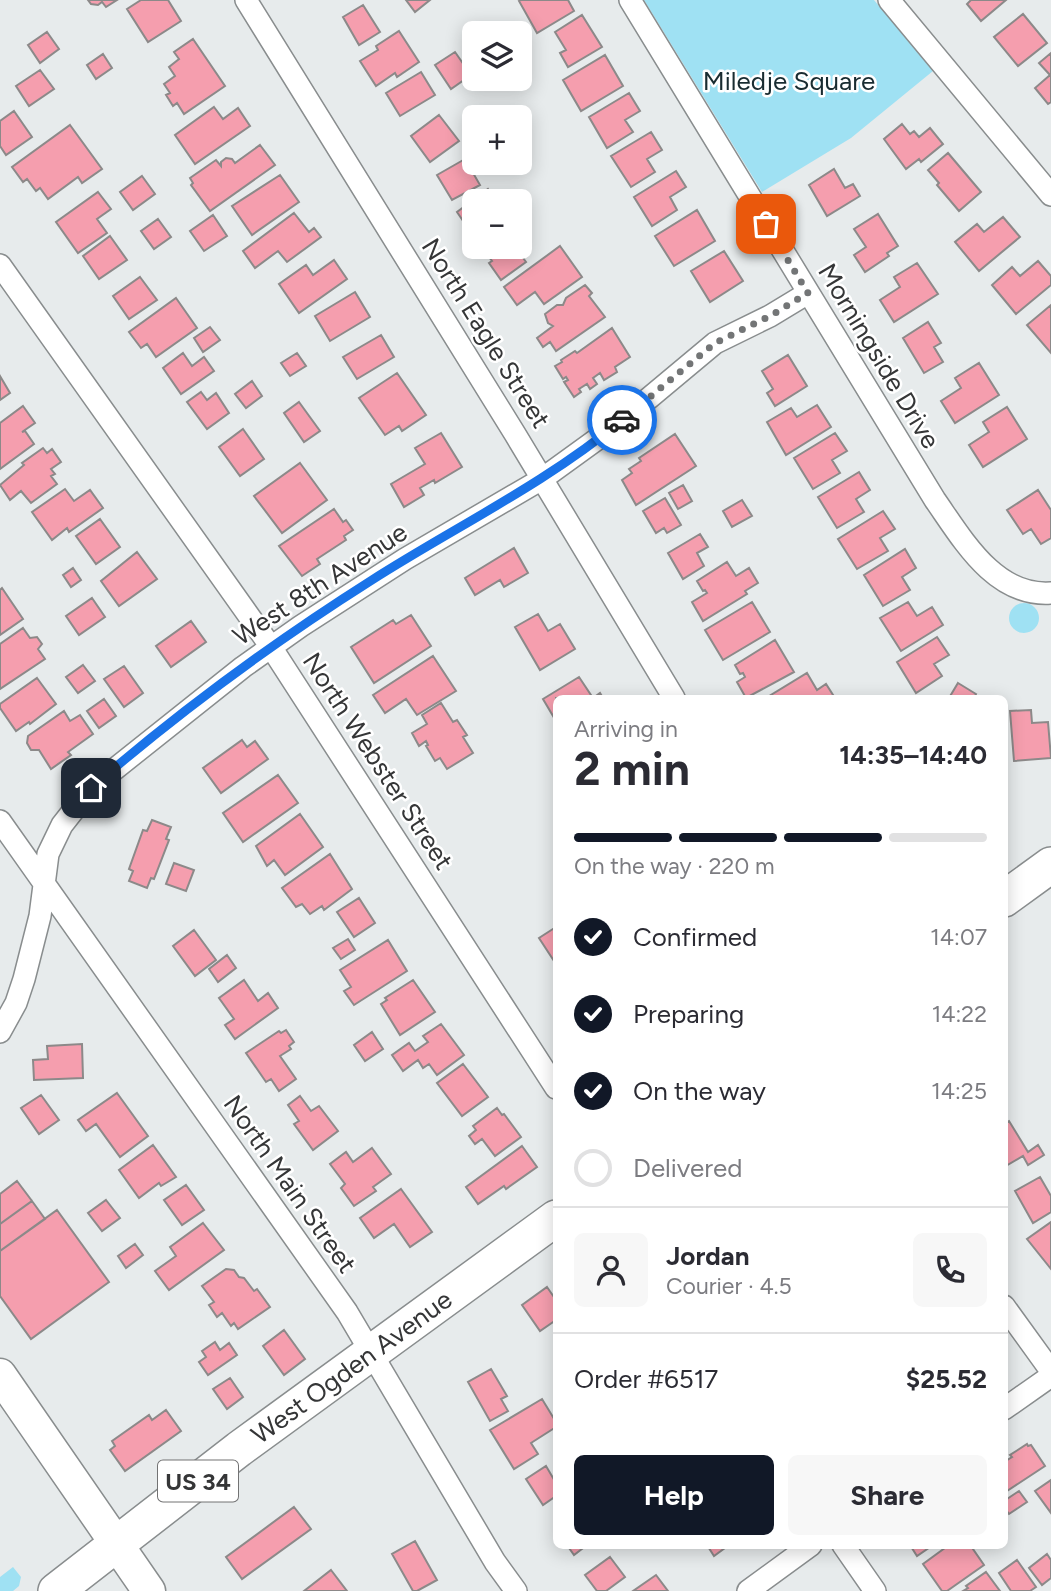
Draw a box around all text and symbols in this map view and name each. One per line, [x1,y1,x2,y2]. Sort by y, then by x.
map controls [462,21,532,259]
button: layers [462,21,532,91]
park label: Miledje Square [703,65,875,97]
button: + [462,105,532,175]
button: − [462,189,532,259]
pin [736,194,796,254]
icon: bag [747,205,785,243]
street label: North Eagle Street [415,232,557,434]
street label: Morningside Drive [811,258,947,454]
courier [587,385,657,455]
icon: car [603,401,641,439]
street label: West 8th Avenue [227,516,413,652]
street label: North Webster Street [296,647,460,876]
text: Arriving in [574,715,678,743]
text: 14:35–14:40 [839,739,987,771]
text: 2 min [574,741,690,797]
pin [61,758,121,818]
icon: home [72,769,110,807]
text: On the way · 220 m [574,852,774,880]
icon: check [574,918,612,956]
text: Confirmed [633,921,757,953]
text: 14:07 [930,923,987,951]
icon: check [574,995,612,1033]
text: Preparing [633,998,744,1030]
text: 14:22 [932,1000,987,1028]
icon: check [574,1072,612,1110]
text: On the way [633,1075,766,1107]
text: 14:25 [931,1077,987,1105]
street label: North Main Street [217,1089,363,1279]
text: Delivered [633,1152,742,1184]
button: person [574,1233,648,1307]
button: phone [913,1233,987,1307]
text: Jordan [666,1240,749,1272]
text: Courier · 4.5 [666,1272,792,1300]
street label: West Ogden Avenue [245,1283,458,1451]
text: Order #6517 [574,1363,718,1395]
text: $25.52 [906,1363,987,1395]
button: Help [574,1455,774,1535]
button: Share [788,1455,987,1535]
road number: US 34 [158,1461,238,1502]

